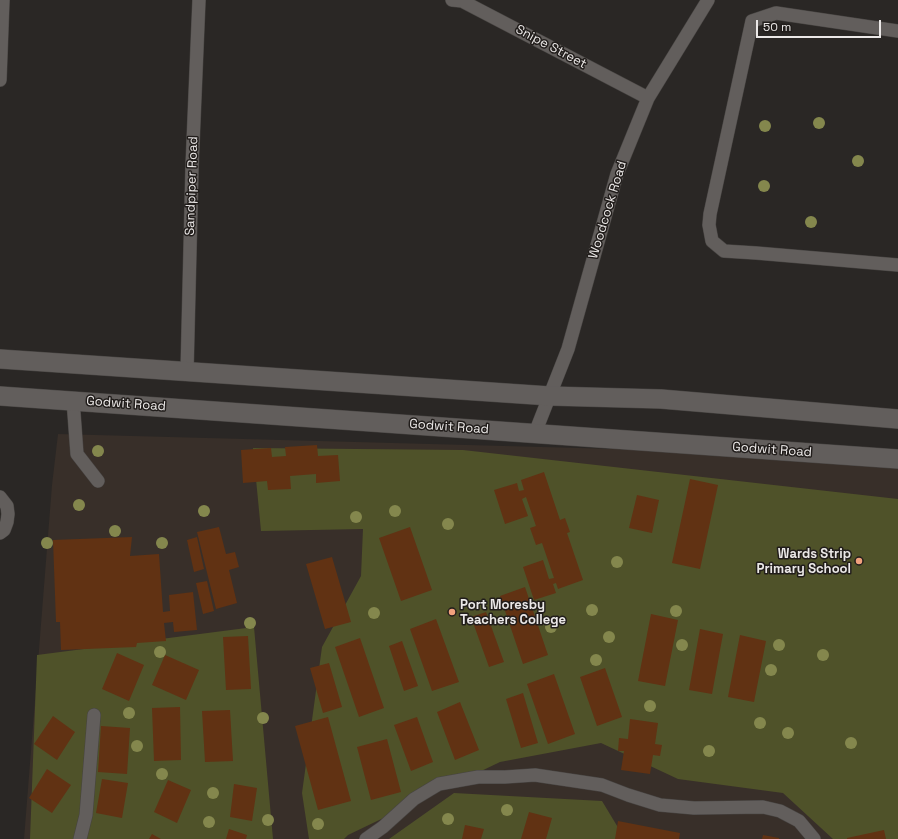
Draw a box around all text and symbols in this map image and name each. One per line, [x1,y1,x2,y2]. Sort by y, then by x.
scale bar [758,12,883,38]
text: 50 m [763,19,791,35]
street label: Snipe Street [513,22,589,72]
street label: Sandpiper Road [182,136,202,236]
street label: Woodcock Road [586,159,630,261]
street label: Godwit Road [86,393,166,415]
street label: Godwit Road [409,416,489,438]
street label: Godwit Road [732,439,812,461]
place label: Wards Strip Primary School [757,546,851,577]
marker: Wards Strip Primary School [854,556,864,566]
place label: Port Moresby Teachers College [460,597,566,628]
marker: Port Moresby Teachers College [447,607,457,617]

